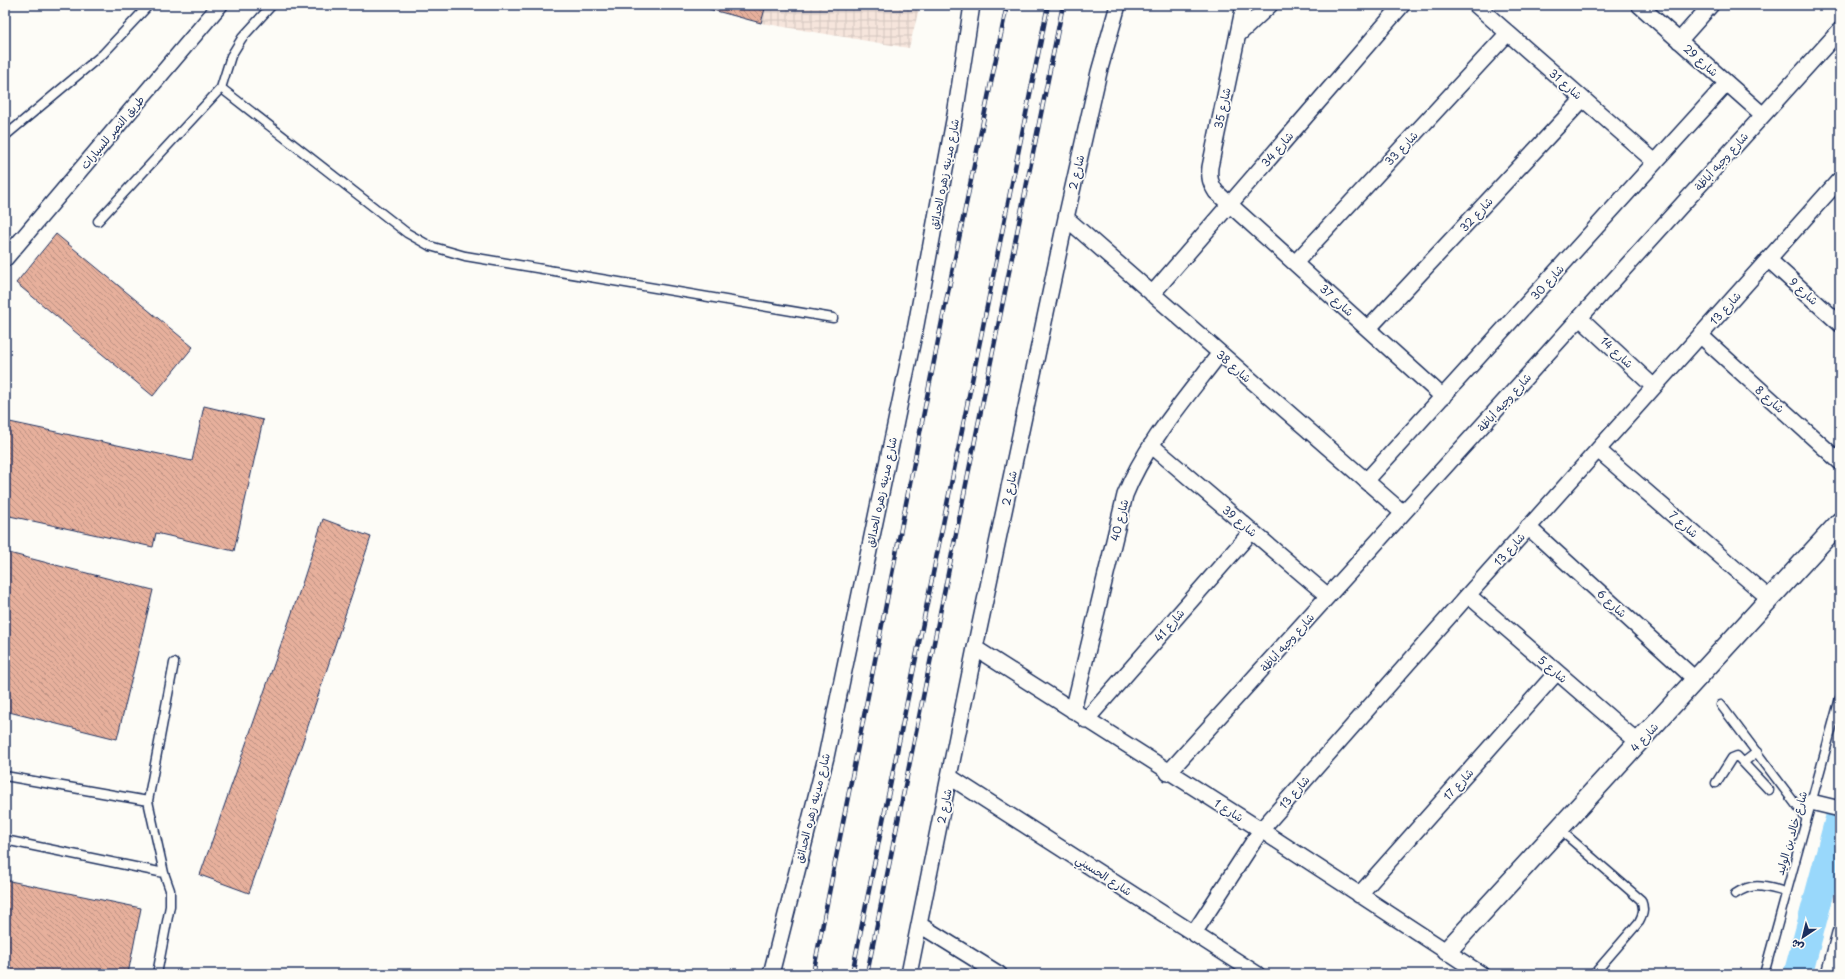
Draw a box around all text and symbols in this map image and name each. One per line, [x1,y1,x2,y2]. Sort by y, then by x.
street label: شارع 29 [1679,40,1722,81]
street label: شارع 31 [1545,65,1586,104]
street label: شارع 35 [1209,86,1236,130]
street label: طريق النصر للسيارات [76,91,148,173]
street label: شارع مدينه زهره الحدائق [925,117,964,231]
street label: شارع 33 [1381,127,1422,170]
street label: شارع 34 [1257,128,1298,171]
street label: شارع وجيه أباظة [1690,128,1753,195]
street label: شارع 2 [1064,153,1089,191]
street label: شارع 32 [1455,193,1497,236]
street label: شارع 30 [1526,260,1568,304]
street label: شارع 9 [1785,273,1822,309]
street label: شارع 37 [1316,280,1358,321]
street label: شارع 13 [1705,288,1745,329]
street label: شارع 14 [1596,332,1637,372]
street label: شارع 38 [1212,346,1255,387]
street label: شارع وجيه أباظة [1473,369,1536,436]
street label: شارع 8 [1751,381,1788,418]
street label: شارع مدينه زهره الحدائق [861,435,902,549]
street label: شارع 2 [997,469,1022,507]
street label: شارع 40 [1106,497,1133,543]
street label: شارع 39 [1218,501,1261,541]
street label: شارع 7 [1665,507,1702,542]
street label: شارع 13 [1489,529,1529,570]
street label: شارع 6 [1593,585,1631,622]
street label: شارع 41 [1150,605,1189,646]
street label: شارع وجيه أباظة [1256,609,1319,676]
street label: شارع 5 [1534,651,1572,687]
street label: شارع 4 [1626,719,1663,756]
street label: شارع مدينه زهره الحدائق [790,751,835,865]
street label: شارع 17 [1439,764,1478,805]
street label: شارع 13 [1275,771,1314,813]
street label: شارع 2 [932,787,957,825]
street label: شارع خالد بن الوليد [1771,789,1812,877]
street label: شارع 1 [1210,794,1247,827]
street label: شارع الحسيني [1071,851,1135,902]
north arrow [1783,917,1823,957]
text: ش [1787,935,1807,956]

